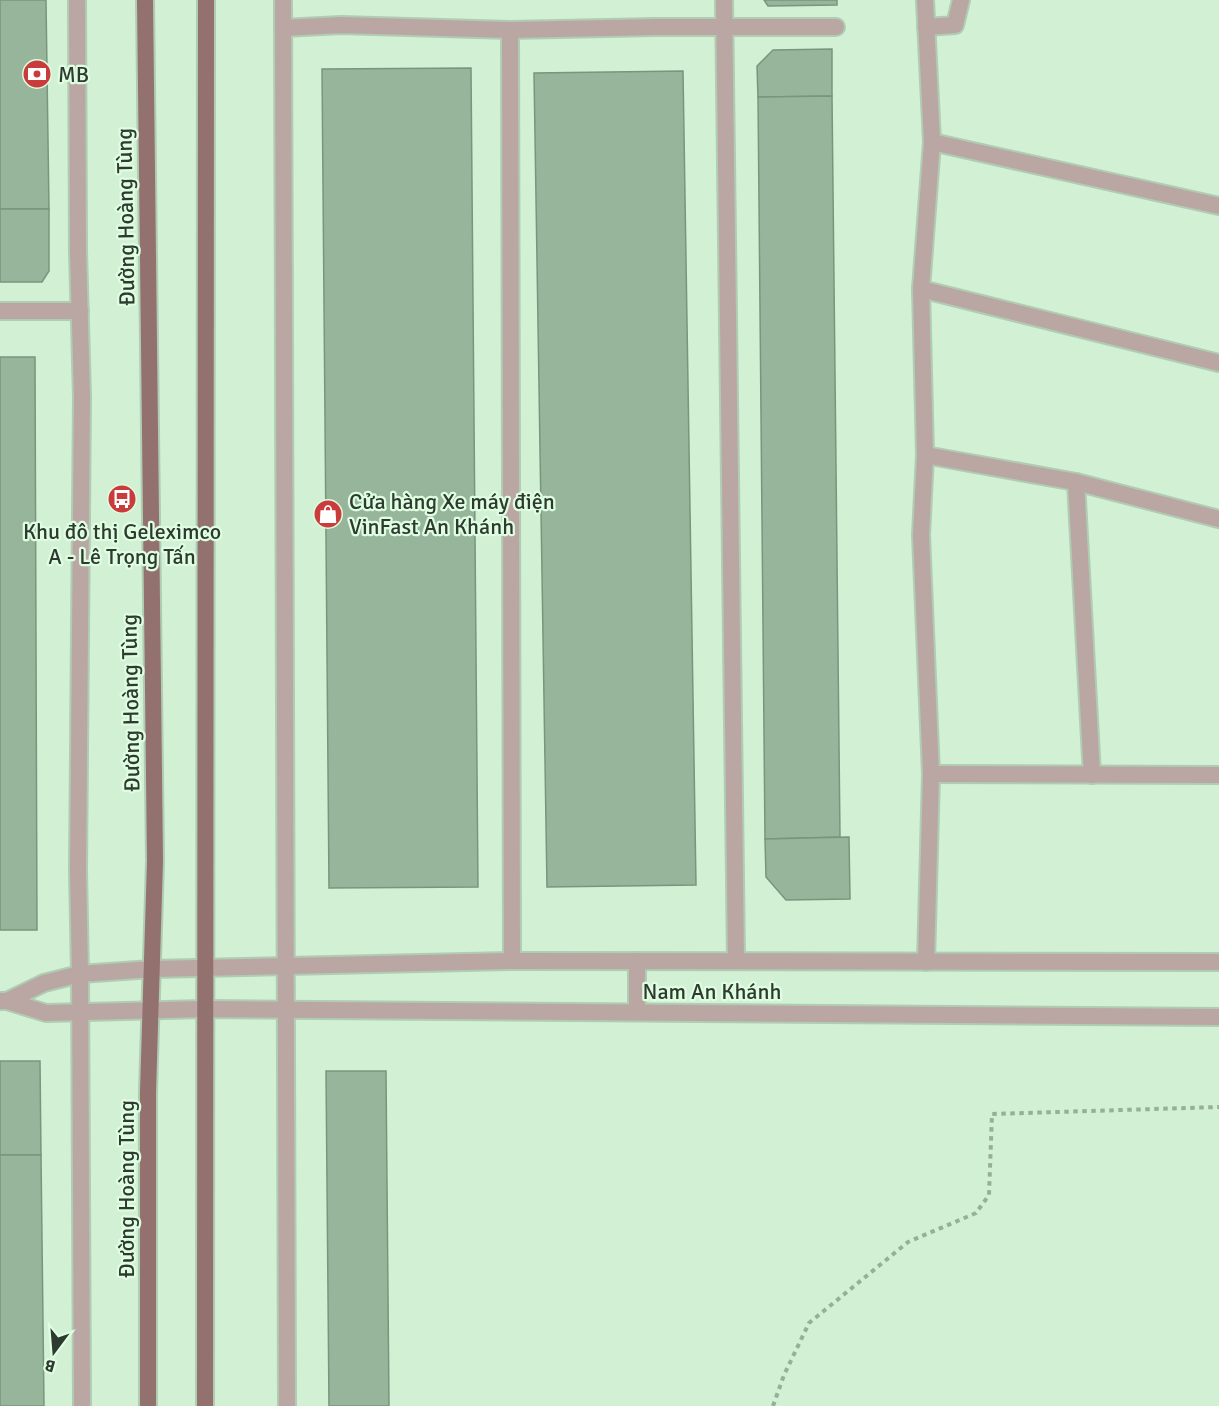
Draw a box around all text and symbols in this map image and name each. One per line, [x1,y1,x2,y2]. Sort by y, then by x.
bank icon: MB [21,58,53,90]
place label: MB [58,61,89,88]
street label: Đường Hoàng Tùng [110,128,141,306]
bus stop icon: Khu đô thị Geleximco A - Lê Trọng Tấn [106,483,138,515]
place label: Cửa hàng Xe máy điện VinFast An Khánh [349,488,555,540]
shop icon: Cửa hàng Xe máy điện VinFast An Khánh [312,498,344,530]
place label: Khu đô thị Geleximco A - Lê Trọng Tấn [23,518,221,570]
street label: Đường Hoàng Tùng [115,614,146,792]
street label: Nam An Khánh [643,978,782,1005]
street label: Đường Hoàng Tùng [113,1100,140,1278]
north arrow [24,1322,84,1382]
text: B [43,1354,58,1376]

